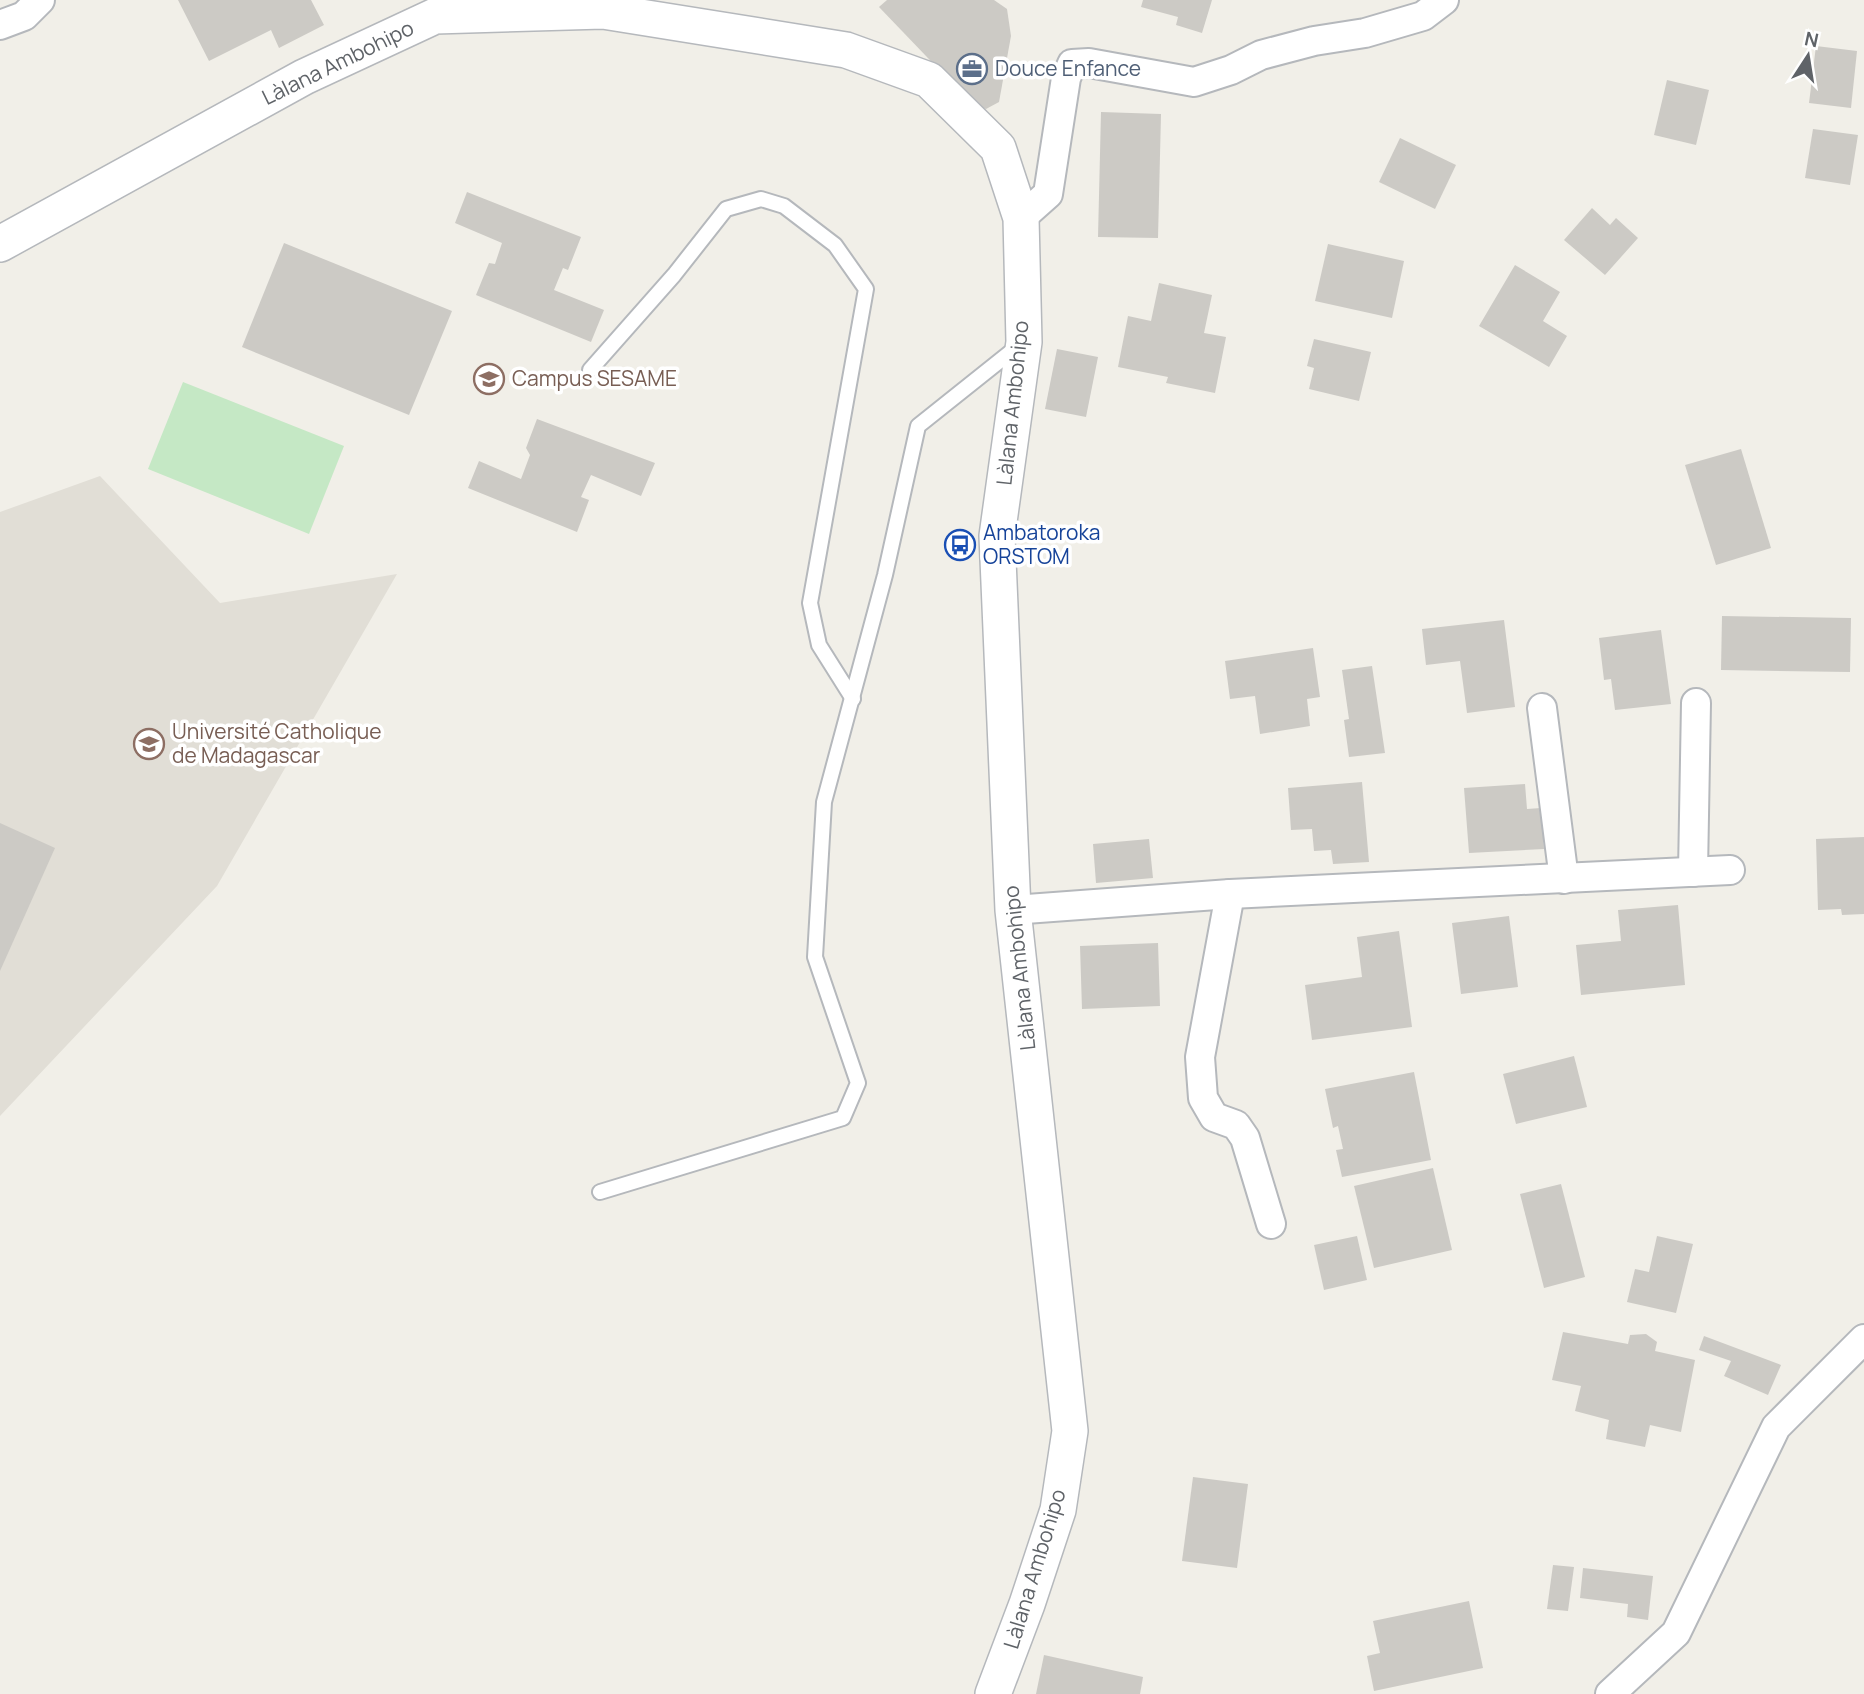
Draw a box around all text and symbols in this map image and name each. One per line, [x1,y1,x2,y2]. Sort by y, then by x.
street label: Làlana Ambohipo [257,13,418,111]
north arrow [1773,21,1843,91]
text: N [1802,25,1821,54]
office icon: Douce Enfance [955,52,989,86]
place label: Douce Enfance [995,54,1141,82]
street label: Làlana Ambohipo [989,319,1035,487]
school or university icon: Campus SESAME [472,362,506,396]
place label: Campus SESAME [512,364,677,392]
place label: Ambatoroka ORSTOM [983,518,1100,570]
bus stop icon: Ambatoroka ORSTOM [943,528,977,562]
place label: Université Catholique de Madagascar [172,717,382,769]
school or university icon: Université Catholique de Madagascar [132,727,166,761]
street label: Làlana Ambohipo [996,884,1042,1052]
street label: Làlana Ambohipo [996,1485,1072,1652]

